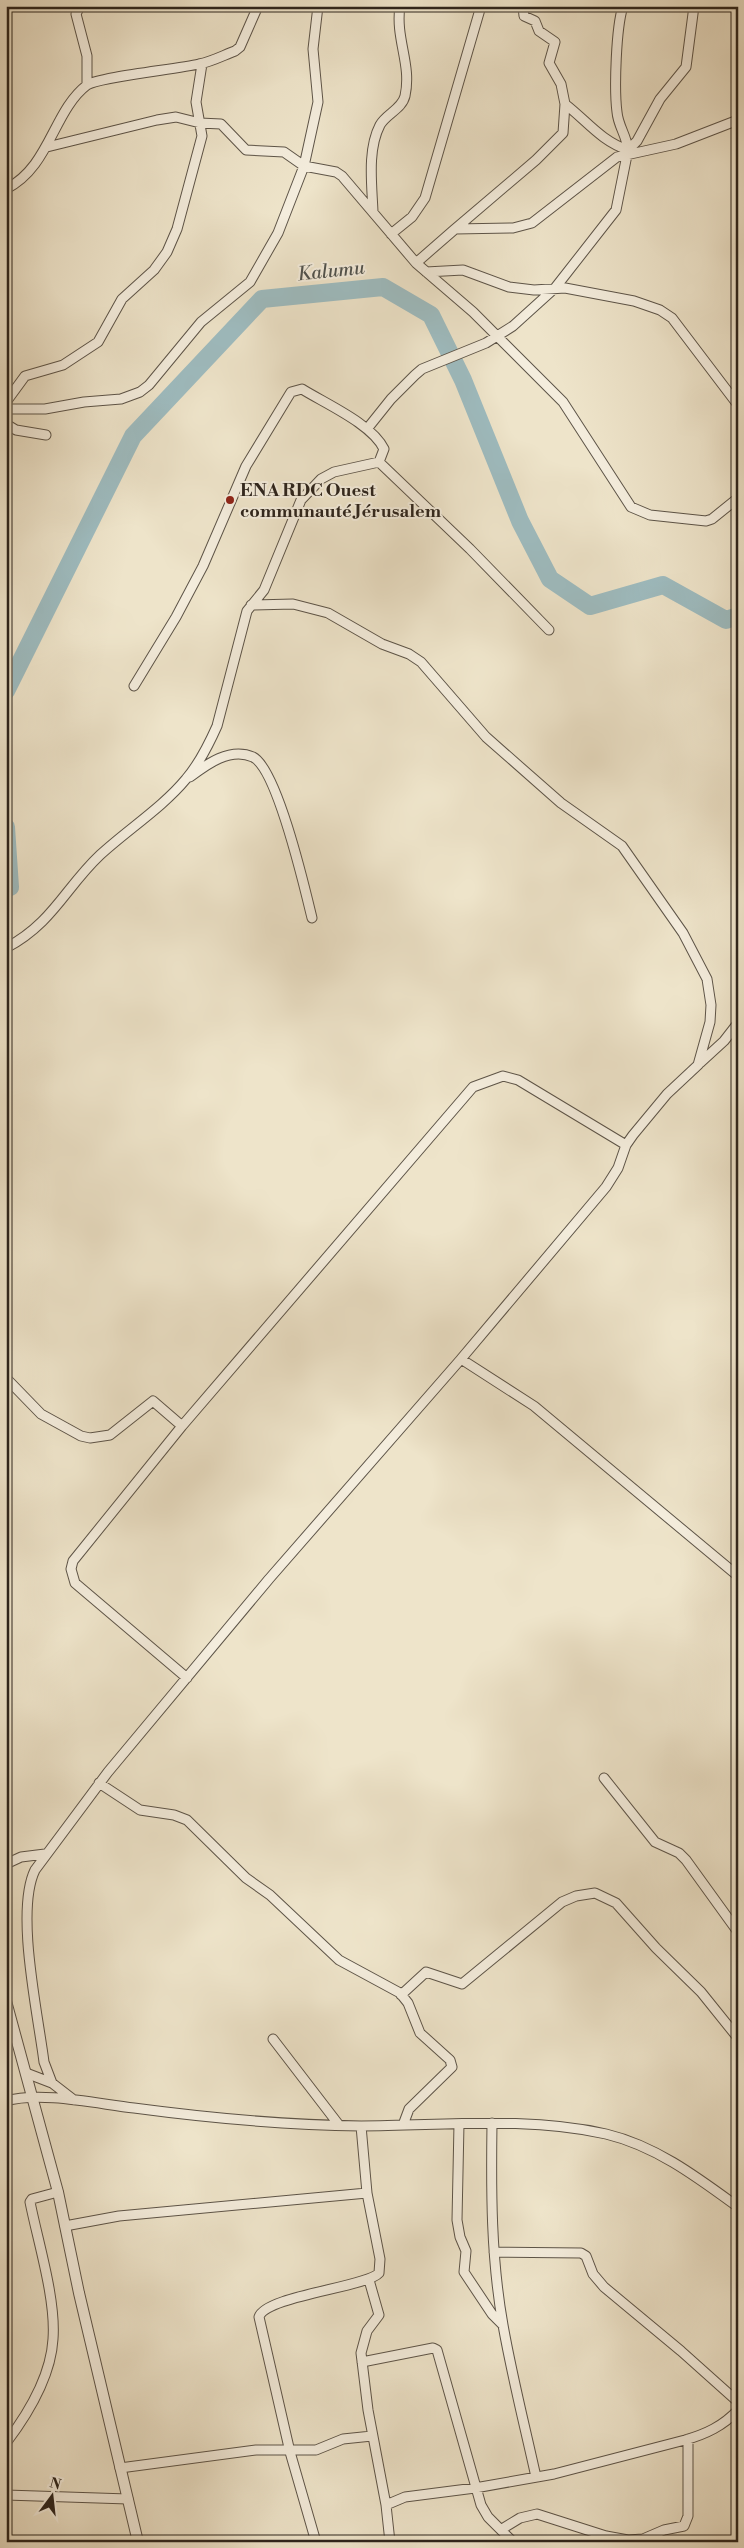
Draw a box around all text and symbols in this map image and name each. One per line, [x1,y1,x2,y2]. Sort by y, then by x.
water label: Kalumu [296,256,366,286]
place label: ENA RDC Ouest communauté Jérusalem [240,479,442,523]
marker: ENA RDC Ouest communauté Jérusalem [224,494,236,506]
north arrow [28,2470,78,2520]
text: N [47,2474,63,2495]

